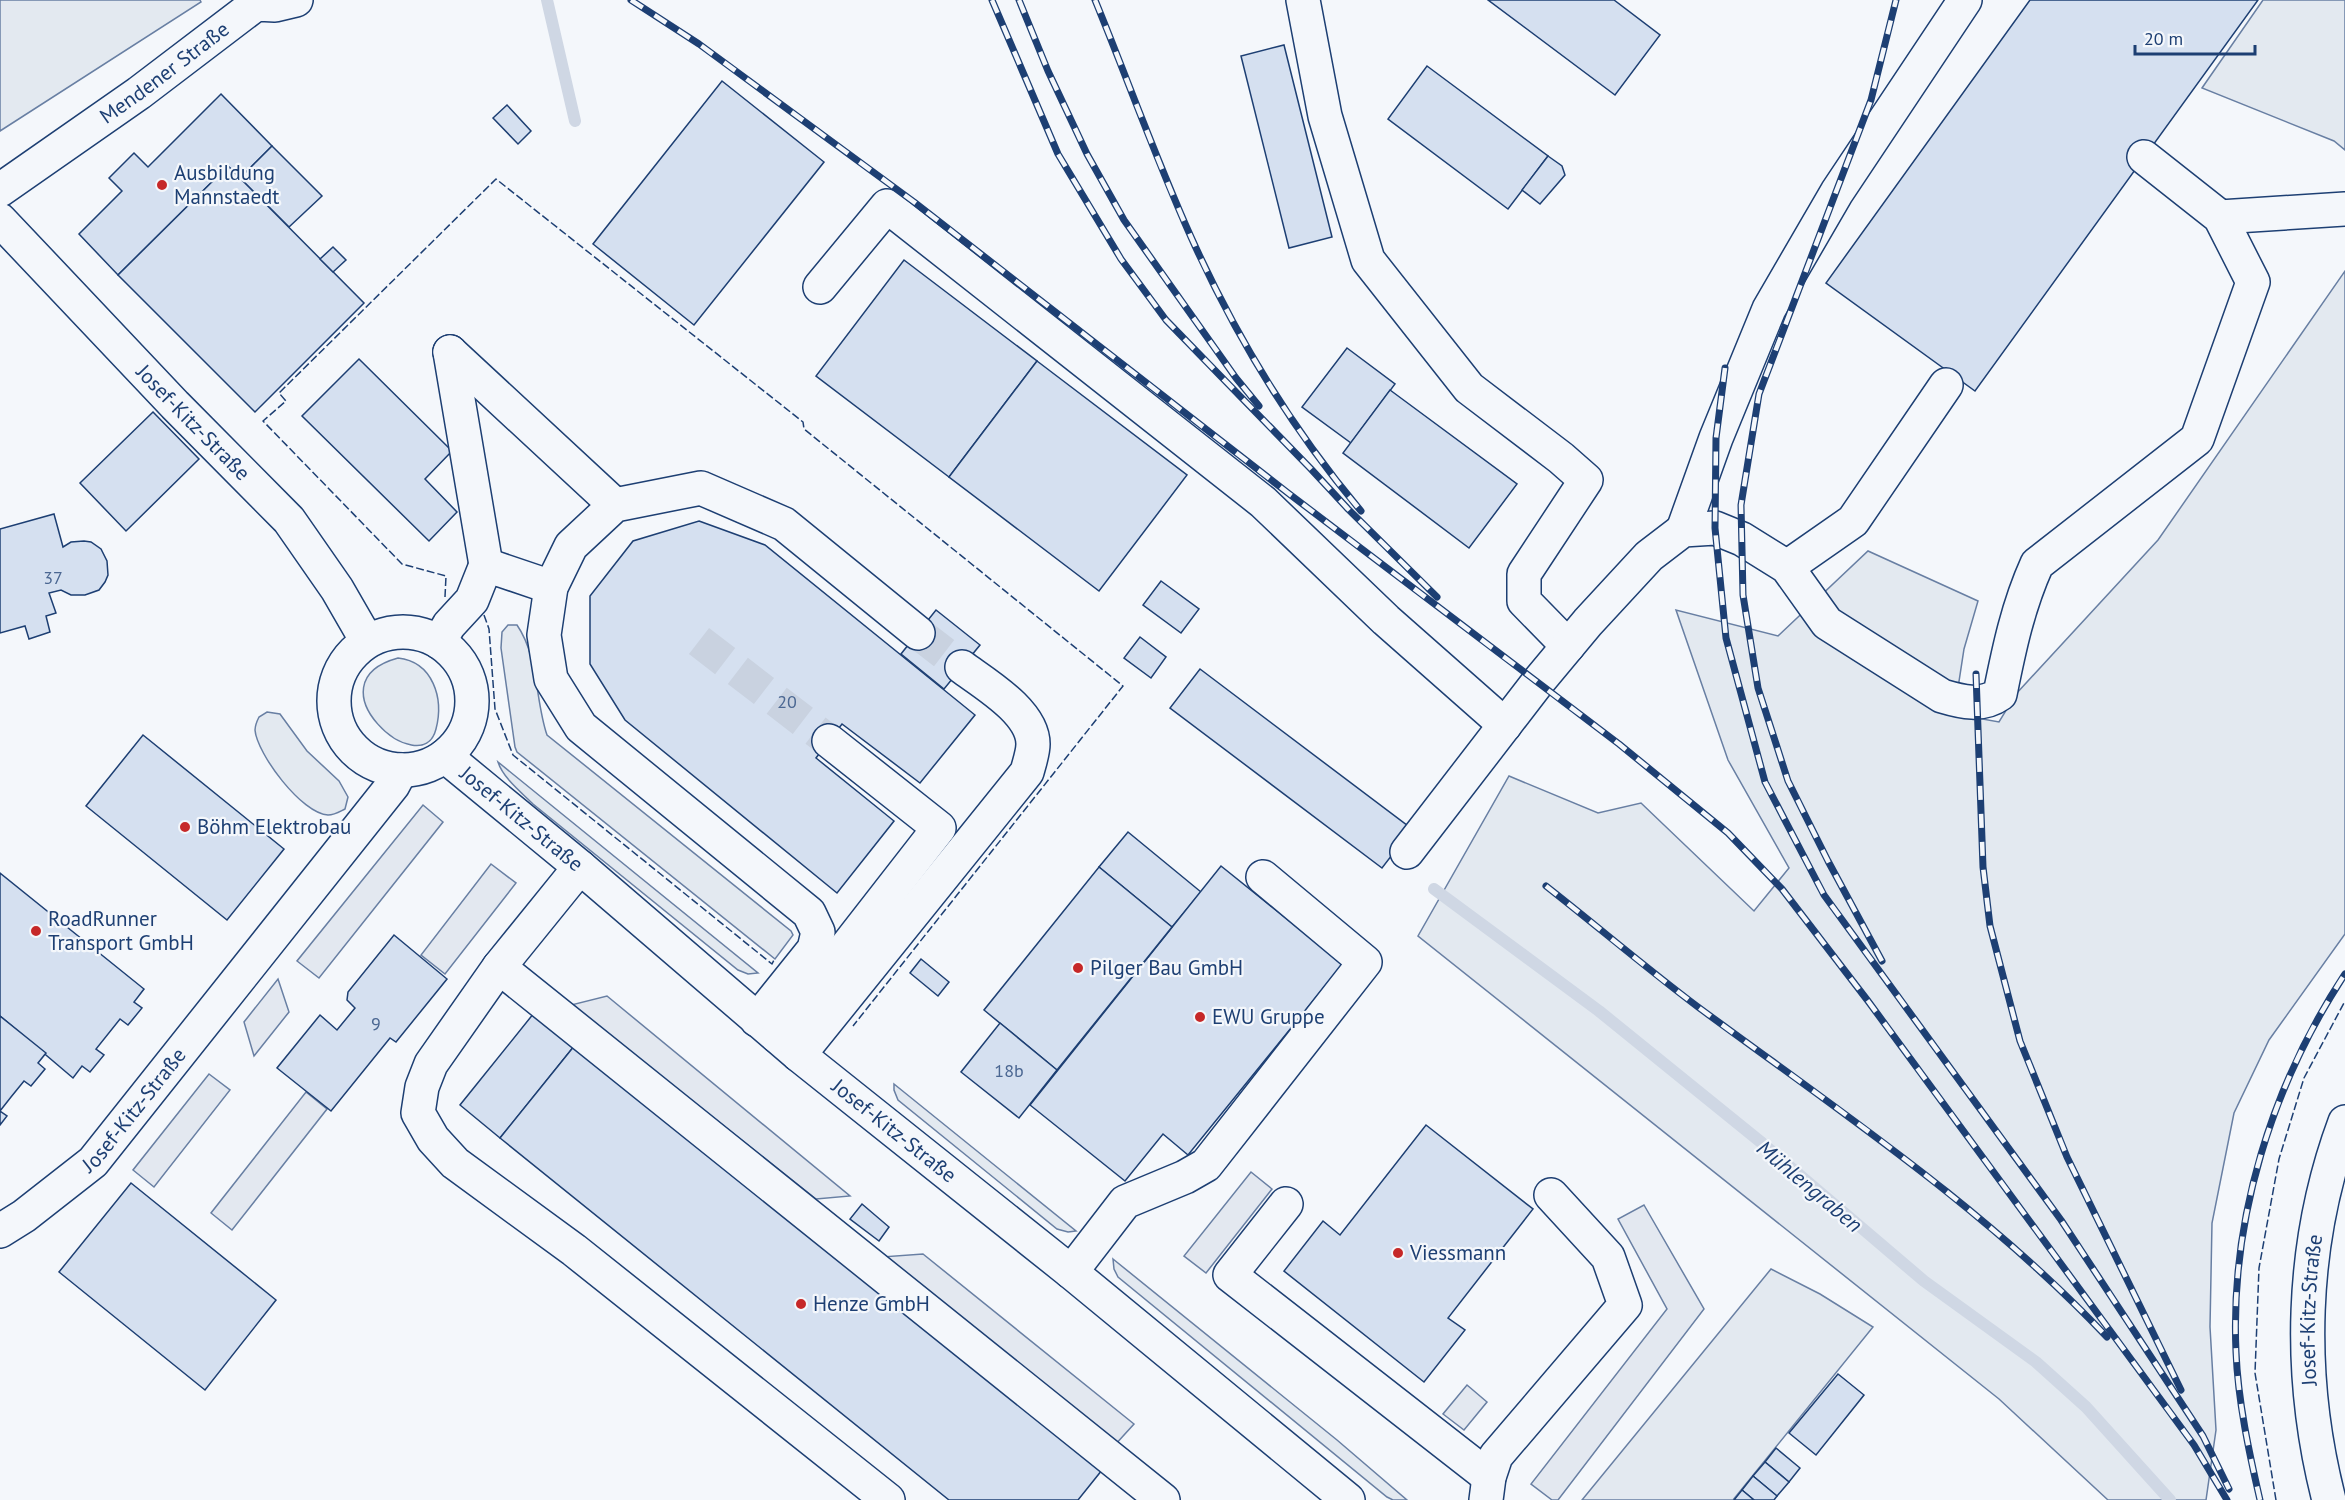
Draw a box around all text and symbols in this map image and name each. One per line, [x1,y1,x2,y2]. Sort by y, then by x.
street label: Mendener Straße [94,15,234,129]
scale bar [2135,18,2255,56]
text: 20 m [2144,27,2183,50]
place label: Ausbildung Mannstaedt [174,159,279,210]
marker: Ausbildung Mannstaedt [155,178,169,192]
street label: Josef-Kitz-Straße [130,358,256,486]
house number: 37 [43,566,63,589]
house number: 20 [777,690,797,713]
street label: Josef-Kitz-Straße [454,759,589,877]
place label: Böhm Elektrobau [197,813,351,840]
marker: Böhm Elektrobau [178,820,192,834]
place label: RoadRunner Transport GmbH [48,905,194,956]
marker: RoadRunner Transport GmbH [29,924,43,938]
place label: Pilger Bau GmbH [1090,954,1243,981]
marker: Pilger Bau GmbH [1071,961,1085,975]
place label: EWU Gruppe [1212,1003,1325,1030]
marker: EWU Gruppe [1193,1010,1207,1024]
house number: 9 [371,1012,381,1035]
street label: Josef-Kitz-Straße [76,1042,192,1179]
house number: 18b [994,1059,1024,1082]
street label: Josef-Kitz-Straße [826,1072,962,1188]
water label: Mühlengraben [1752,1134,1868,1238]
street label: Josef-Kitz-Straße [2294,1232,2328,1388]
place label: Viessmann [1409,1239,1506,1266]
marker: Viessmann [1391,1246,1405,1260]
place label: Henze GmbH [813,1290,930,1317]
marker: Henze GmbH [794,1297,808,1311]

